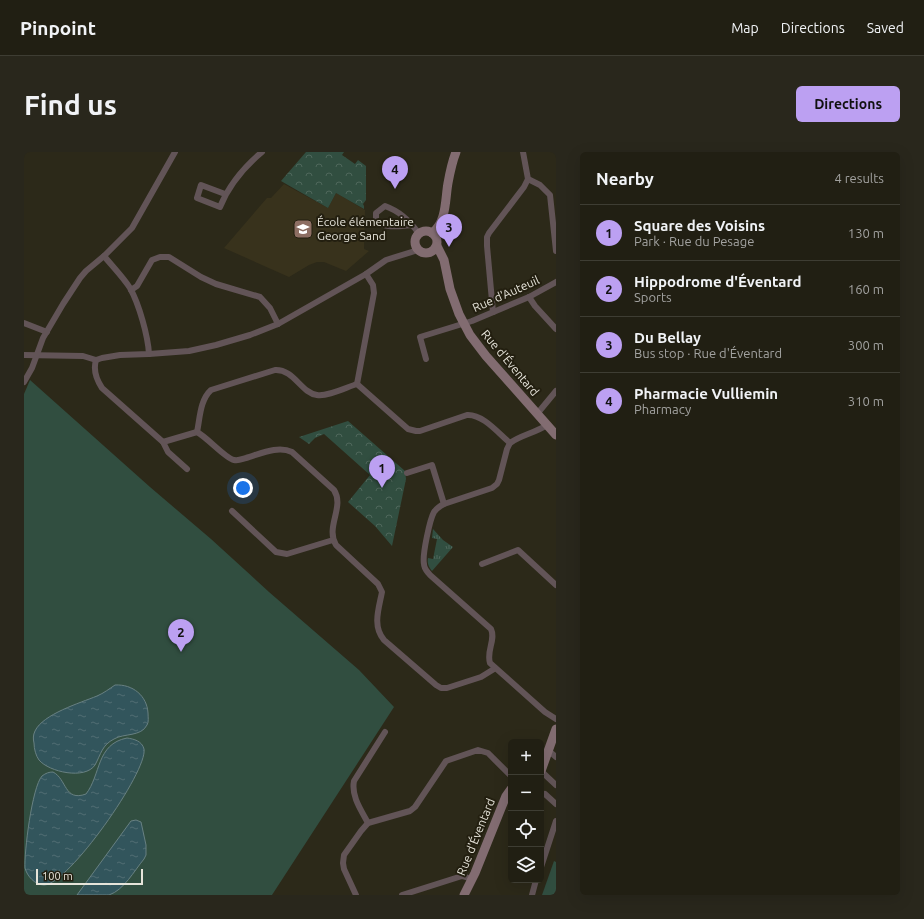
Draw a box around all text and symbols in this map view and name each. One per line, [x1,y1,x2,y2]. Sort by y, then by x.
text: Pinpoint [20,17,96,39]
text: Map [731,20,759,36]
text: Directions [781,20,845,36]
text: Saved [867,20,904,36]
button: Directions [796,86,900,122]
text: Find us [24,89,117,120]
pin: 4 [382,156,408,189]
text: Nearby [596,169,654,188]
text: 4 results [834,171,884,185]
pin: 3 [436,214,462,247]
place label: École élémentaire George Sand [317,215,414,242]
text: Square des Voisins [634,217,765,234]
school or university icon: École élémentaire George Sand [292,218,314,240]
text: 1 [605,226,613,240]
text: 130 m [848,226,884,240]
text: Park · Rue du Pesage [634,234,754,248]
street label: Rue d'Auteuil [470,273,541,314]
text: Hippodrome d'Éventard [634,273,801,290]
text: 2 [605,282,613,296]
text: 160 m [848,282,884,296]
text: Sports [634,290,672,304]
street label: Rue d'Éventard [479,327,542,398]
text: Du Bellay [634,329,701,346]
text: 3 [605,338,613,352]
text: 300 m [848,338,884,352]
text: Bus stop · Rue d'Éventard [634,346,782,360]
text: Pharmacie Vulliemin [634,385,778,402]
text: 4 [605,394,613,408]
text: 310 m [848,394,884,408]
text: Pharmacy [634,402,691,416]
pin: 1 [369,455,395,488]
your location [233,478,253,498]
pin: 2 [168,619,194,652]
map controls [508,739,544,883]
button: + [508,739,544,775]
button: − [508,775,544,811]
street label: Rue d'Éventard [454,796,497,877]
button: locate [508,811,544,847]
button: layers [508,847,544,883]
scale bar [36,867,143,886]
text: 100 m [42,870,73,882]

